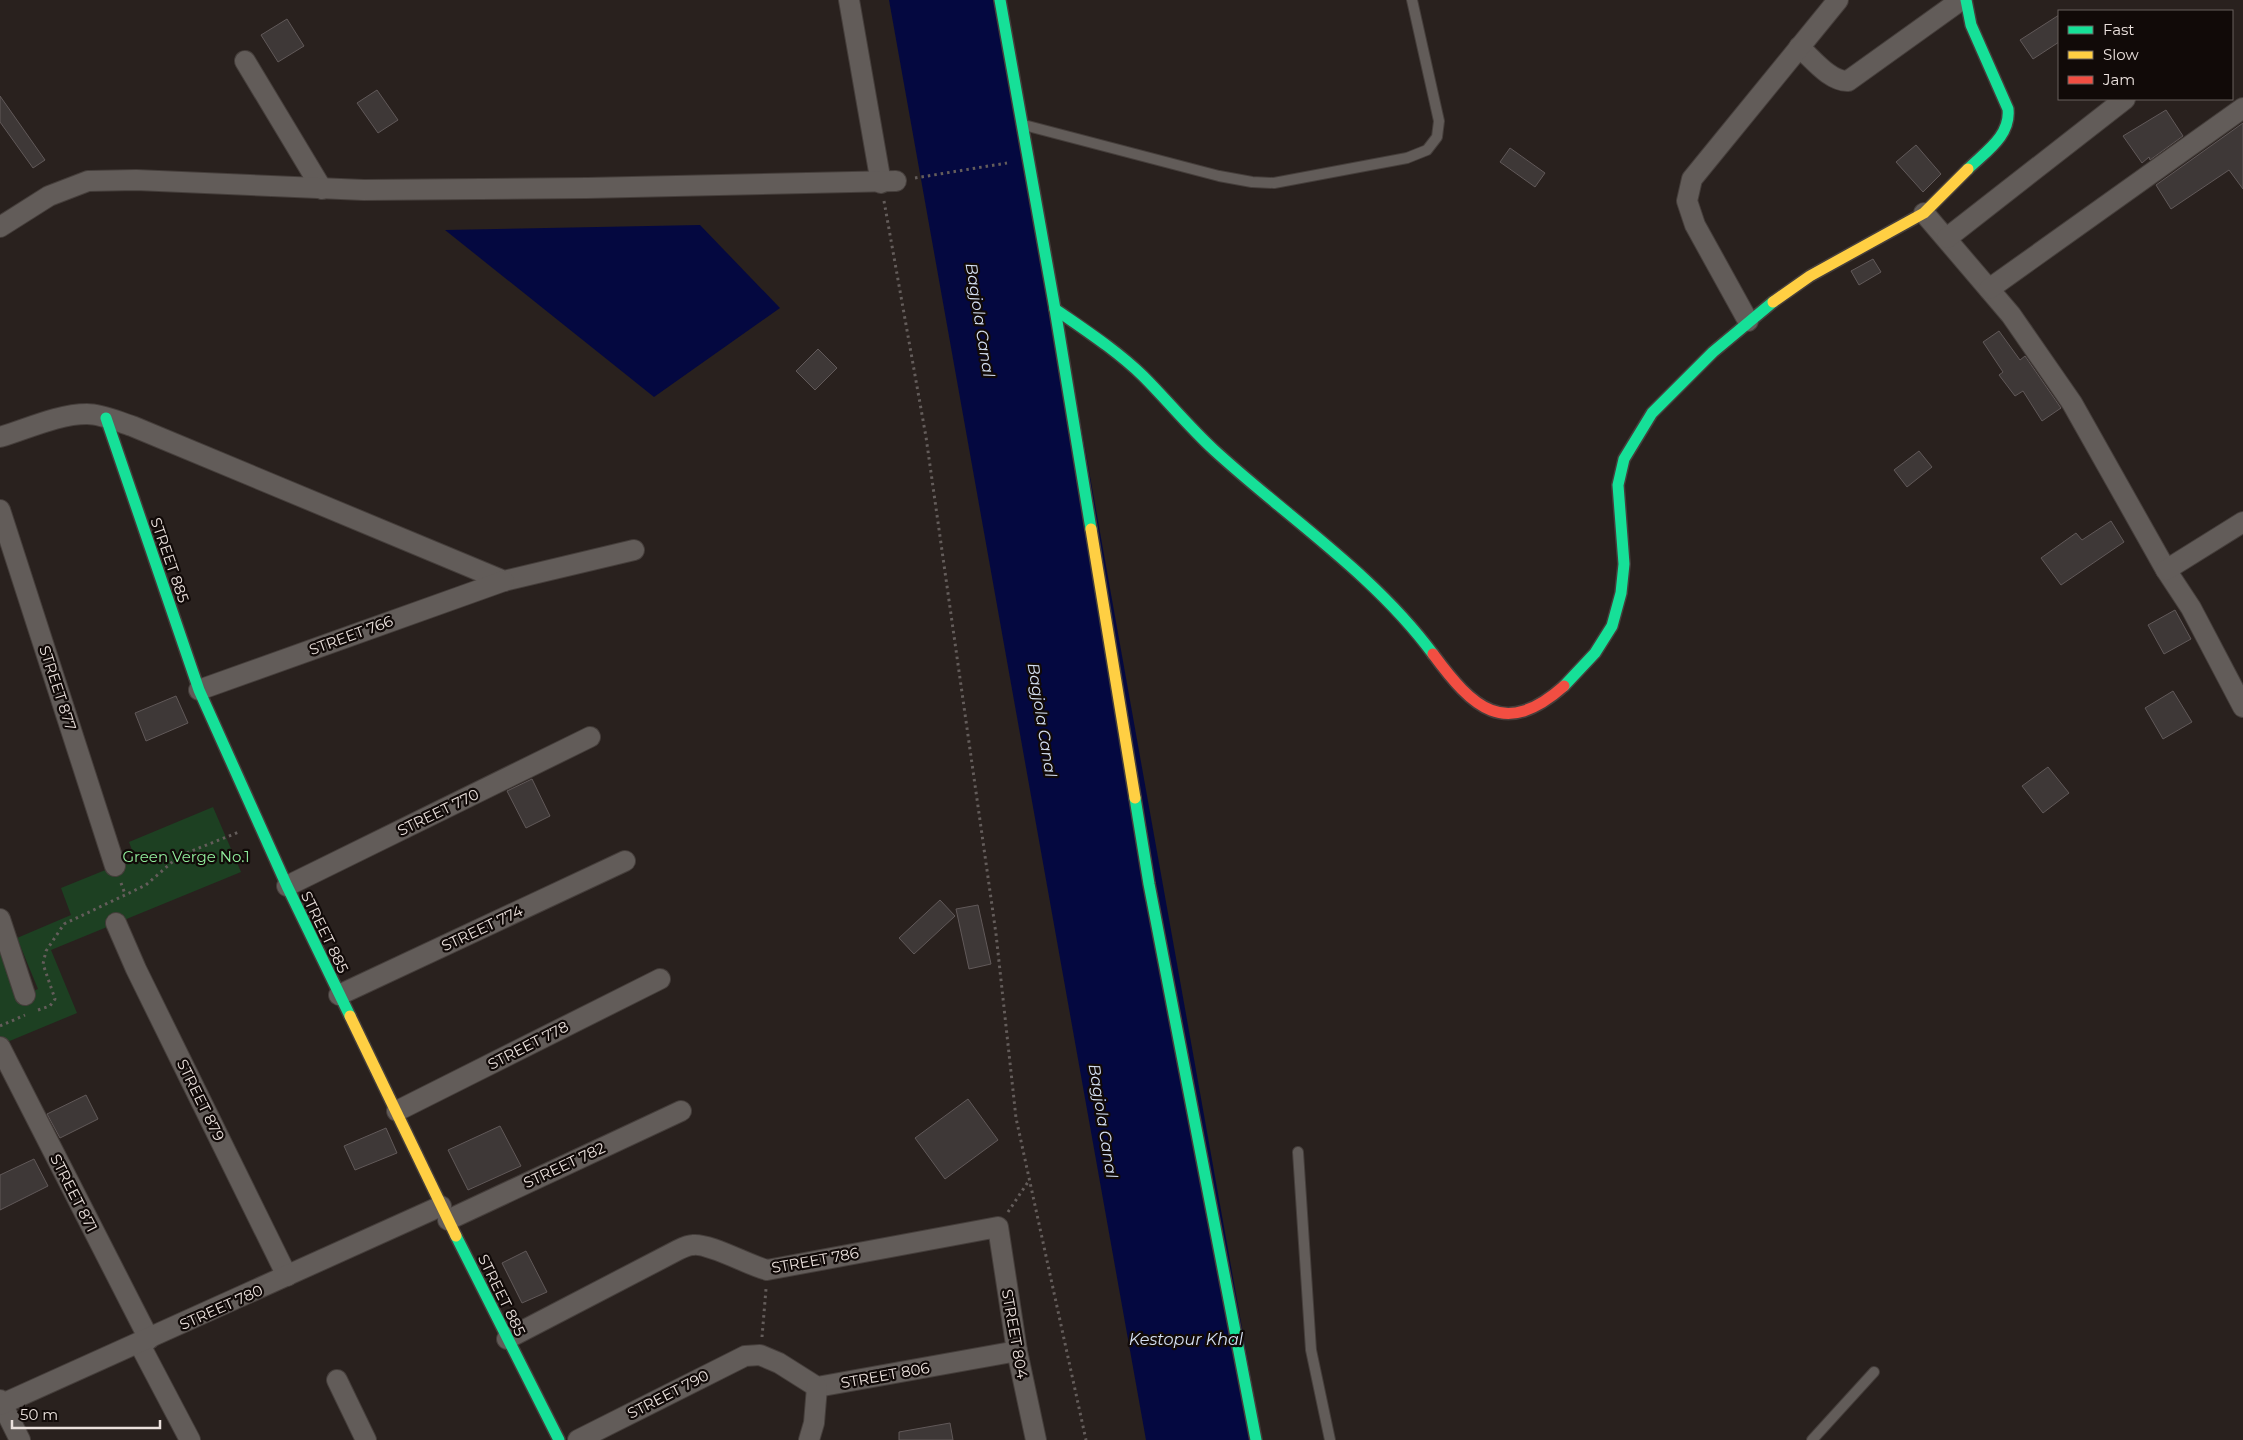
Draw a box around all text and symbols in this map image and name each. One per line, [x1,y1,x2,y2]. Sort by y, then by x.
legend [2058,10,2233,100]
text: Fast [2103,20,2134,39]
text: Slow [2103,45,2139,64]
text: Jam [2102,70,2135,89]
water label: Bagjola Canal [962,261,999,379]
street label: STREET 885 [147,515,193,605]
street label: STREET 766 [306,611,396,659]
street label: STREET 877 [35,643,81,733]
water label: Bagjola Canal [1024,661,1061,779]
street label: STREET 770 [394,784,482,840]
park label: Green Verge No.1 [122,847,250,866]
street label: STREET 885 [297,888,353,976]
street label: STREET 774 [438,901,526,955]
street label: STREET 778 [484,1017,572,1073]
street label: STREET 879 [173,1056,229,1144]
water label: Bagjola Canal [1085,1062,1122,1180]
street label: STREET 782 [520,1138,608,1192]
street label: STREET 871 [46,1151,102,1235]
street label: STREET 786 [770,1243,860,1277]
street label: STREET 885 [474,1251,530,1339]
street label: STREET 780 [176,1280,266,1334]
street label: STREET 804 [998,1288,1032,1380]
water label: Kestopur Khal [1129,1330,1244,1349]
street label: STREET 806 [839,1358,931,1392]
street label: STREET 790 [624,1365,712,1423]
scale bar [12,1398,160,1430]
text: 50 m [20,1405,58,1424]

